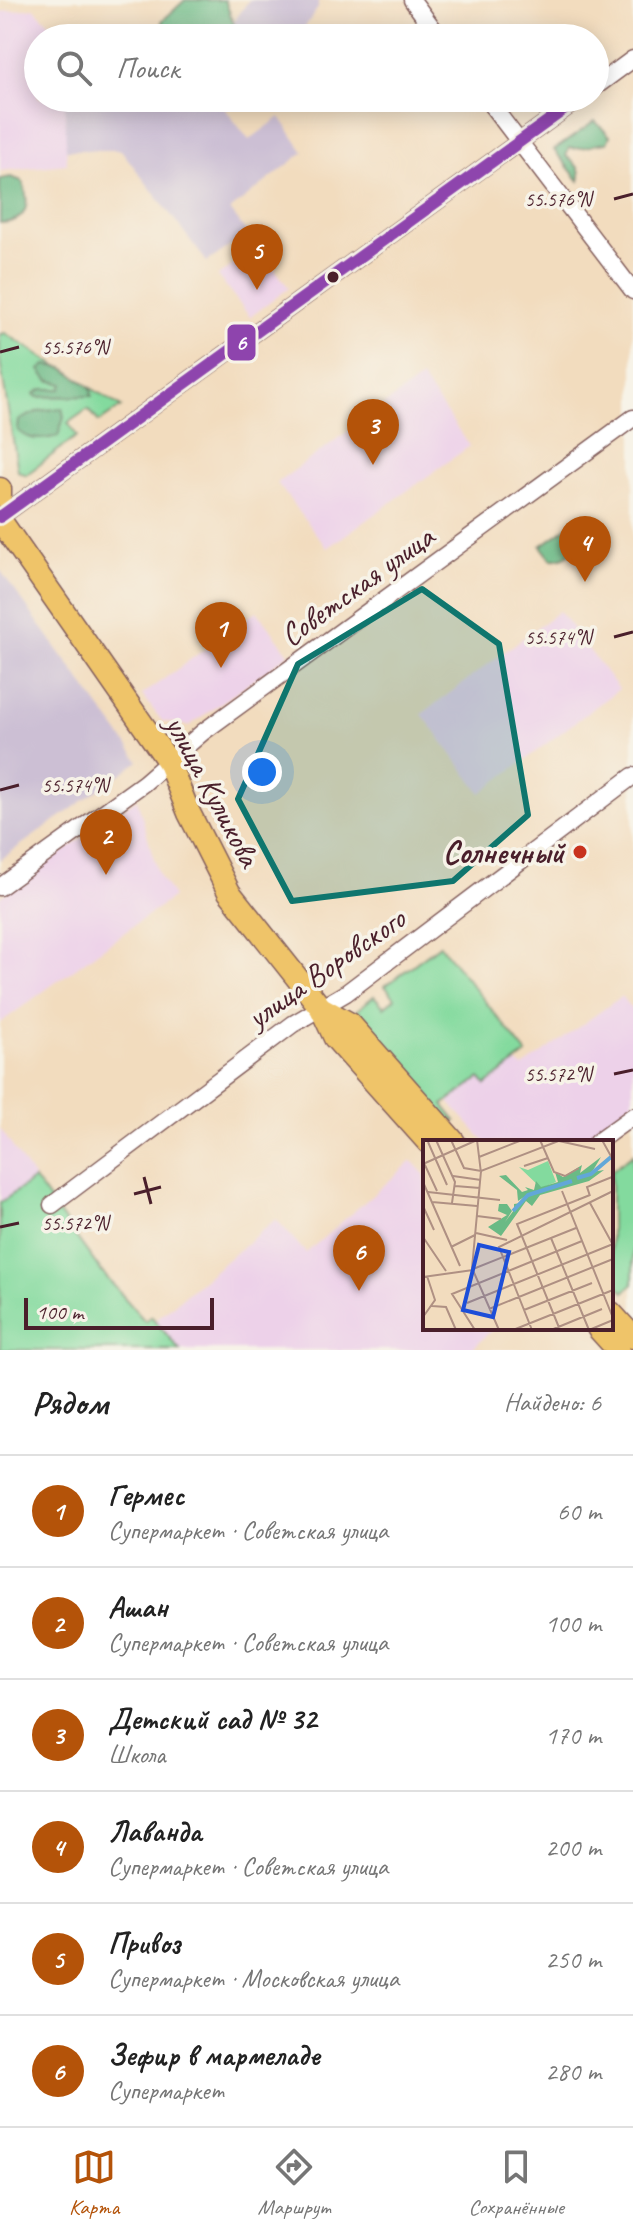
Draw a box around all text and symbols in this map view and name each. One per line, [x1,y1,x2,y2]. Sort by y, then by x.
search box [24,24,609,112]
icon: search [52,46,96,90]
text: Поиск [116,49,179,87]
text: 55.576°N [525,187,594,212]
pin: 5 [231,224,283,290]
unlabelled marker [325,269,341,285]
line badge: 6 [226,323,257,362]
text: 6 [236,329,248,357]
text: 55.576°N [42,335,111,360]
pin: 3 [347,399,399,465]
street label: Советская улица [272,515,444,656]
pin: 4 [559,516,611,582]
pin: 1 [195,602,247,668]
text: 55.574°N [525,625,594,650]
street label: улица Куликова [155,706,271,876]
your location [242,752,282,792]
text: 55.574°N [42,773,111,798]
pin: 2 [80,809,132,875]
place label: Солнечный [443,832,566,873]
marker: Солнечный [571,843,589,861]
street label: улица Воровского [237,897,415,1039]
text: 55.572°N [525,1062,594,1087]
inset map [423,1140,613,1330]
text: 55.572°N [42,1211,111,1236]
pin: 6 [333,1225,385,1291]
scale bar [24,1294,214,1330]
text: 100 m [36,1298,83,1326]
text: Рядом [32,1381,108,1424]
text: Найдено: 6 [504,1386,601,1419]
text: Гермес [108,1476,184,1514]
text: 1 [52,1495,64,1528]
text: 60 m [557,1495,601,1528]
text: Супермаркет · Советская улица [108,1514,388,1547]
text: Ашан [108,1588,168,1626]
text: 2 [52,1607,64,1640]
text: 100 m [545,1607,601,1640]
text: Супермаркет · Советская улица [108,1626,388,1659]
text: Детский сад № 32 [108,1700,317,1738]
text: 3 [52,1719,64,1752]
text: 170 m [545,1719,601,1752]
text: Школа [108,1738,165,1771]
text: Лаванда [108,1812,202,1850]
text: 4 [52,1831,64,1864]
text: 200 m [545,1831,601,1864]
text: Супермаркет · Советская улица [108,1850,388,1883]
text: Привоз [108,1924,180,1962]
text: 5 [52,1943,64,1976]
text: 250 m [545,1943,601,1976]
text: Супермаркет · Московская улица [108,1962,399,1995]
text: Зефир в мармеладе [108,2036,320,2074]
text: 6 [52,2055,64,2088]
text: 280 m [545,2055,601,2088]
text: Супермаркет [108,2074,224,2107]
tab: Карта [69,2145,119,2221]
tab: Маршрут [258,2145,330,2221]
tab: Сохранённые [468,2145,564,2221]

